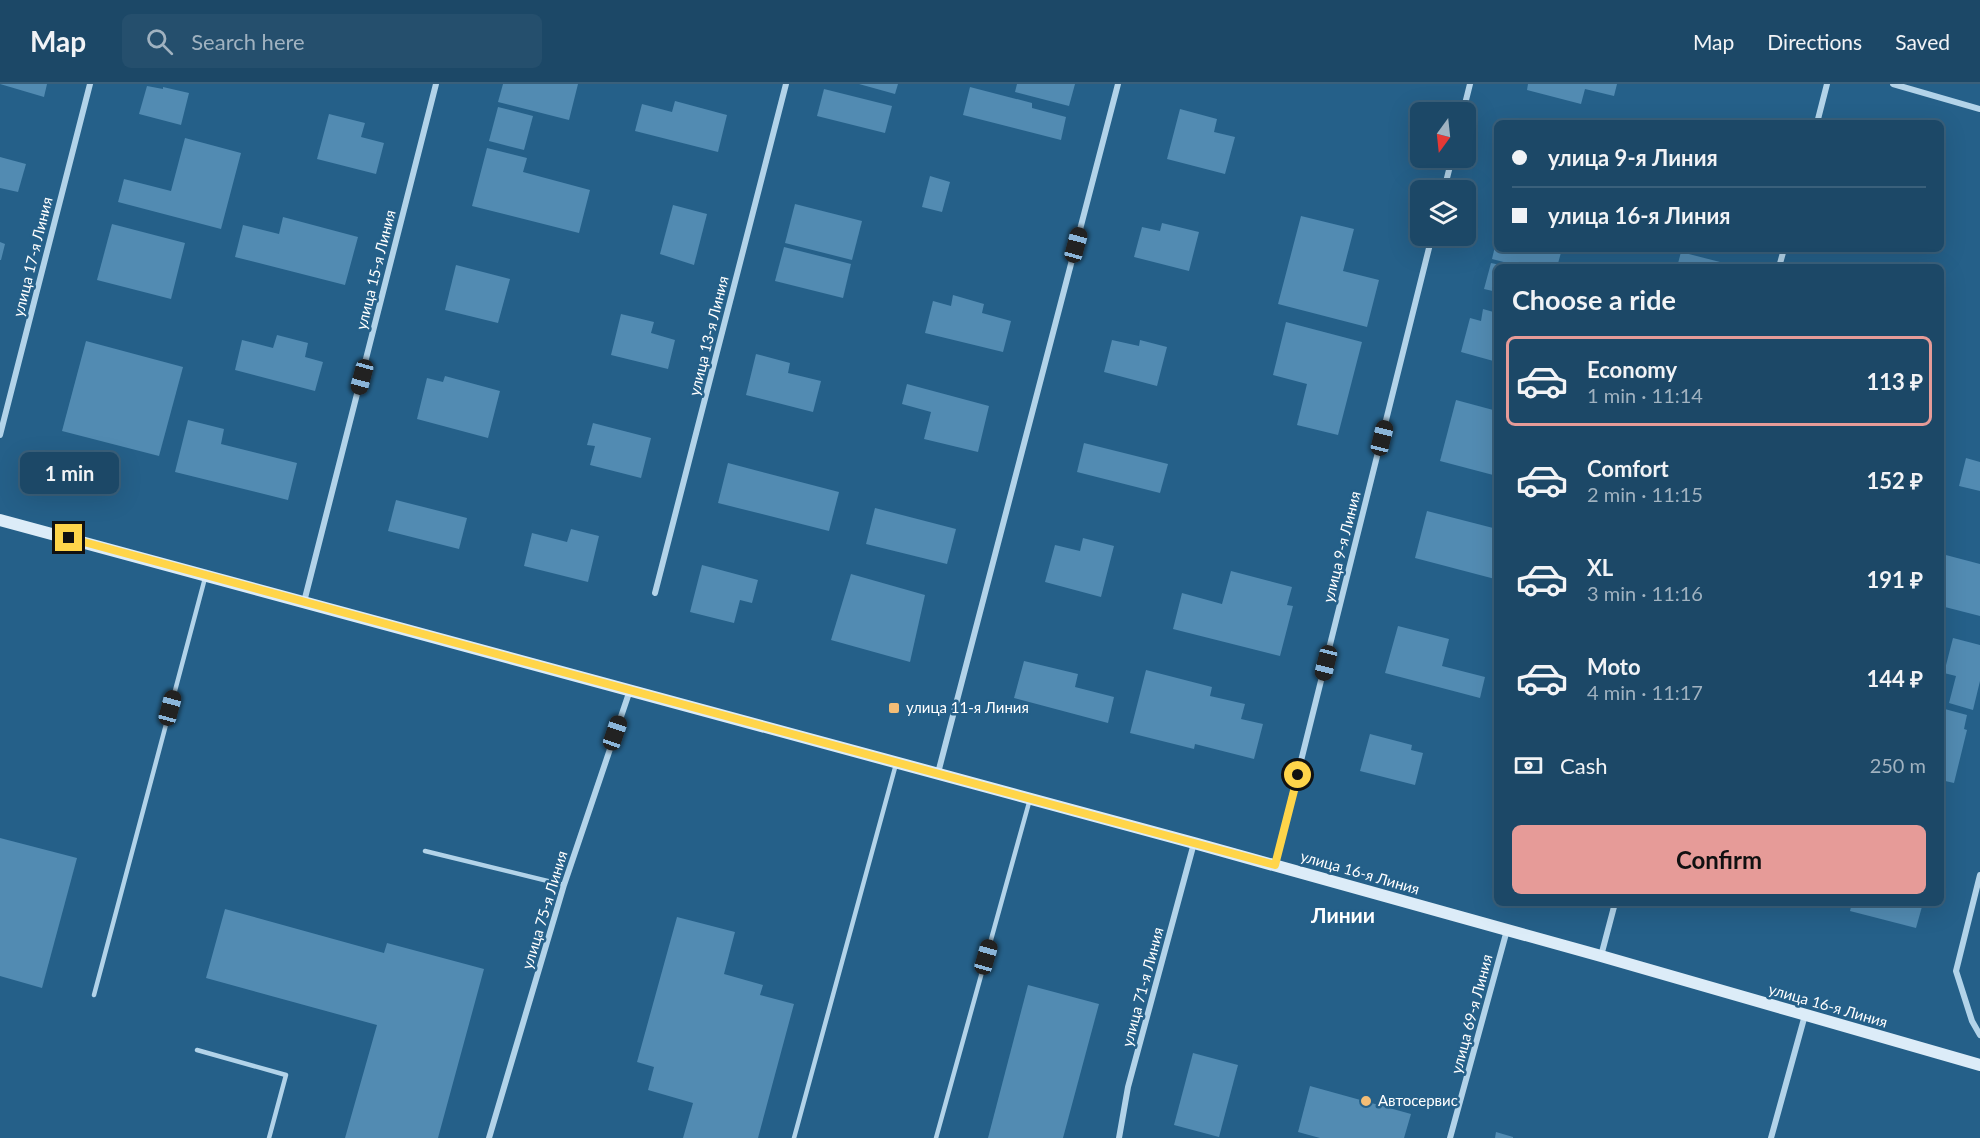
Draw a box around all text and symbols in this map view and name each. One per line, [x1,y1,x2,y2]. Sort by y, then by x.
search box [122,14,542,68]
text: Map [30,24,86,58]
icon: search [143,25,176,58]
text: Search here [191,28,305,55]
text: Map [1693,29,1734,54]
text: Directions [1767,29,1862,54]
text: Saved [1895,29,1950,54]
north arrow [1410,102,1476,168]
map controls [1410,102,1476,246]
text: улица 9-я Линия [1548,144,1718,171]
button: layers [1410,180,1476,246]
street label: улица 17-я Линия [8,195,56,319]
text: улица 16-я Линия [1548,202,1730,229]
street label: улица 15-я Линия [351,208,399,332]
car [1063,225,1089,265]
street label: улица 13-я Линия [684,274,732,398]
text: Choose a ride [1512,283,1676,316]
icon: car [1515,354,1569,408]
text: Economy [1587,356,1677,383]
car [349,357,375,397]
text: 113 ₽ [1867,368,1923,395]
text: 1 min · 11:14 [1587,383,1703,407]
car [1369,418,1395,458]
callout: 1 min [20,451,118,493]
icon: car [1515,453,1569,507]
text: Comfort [1587,455,1669,482]
text: 1 min [45,461,94,485]
text: 152 ₽ [1867,467,1923,494]
text: 2 min · 11:15 [1587,482,1703,506]
street label: улица 9-я Линия [1318,489,1364,604]
route end [55,524,82,551]
icon: car [1515,552,1569,606]
text: XL [1587,554,1613,581]
text: 191 ₽ [1867,566,1923,593]
text: 3 min · 11:16 [1587,581,1703,605]
car [1313,643,1339,683]
icon: car [1515,651,1569,705]
text: Moto [1587,653,1641,680]
text: 144 ₽ [1867,665,1923,692]
text: 4 min · 11:17 [1587,680,1703,704]
car [157,688,183,728]
place label: улица 11-я Линия [906,698,1029,716]
marker: улица 11-я Линия [887,701,901,715]
car [601,713,629,753]
icon: cash [1512,749,1545,782]
text: Cash [1560,752,1607,779]
text: 250 m [1870,753,1926,777]
route start [1284,761,1311,788]
button: Confirm [1512,825,1926,894]
street label: улица 16-я Линия [1299,846,1422,898]
street label: улица 75-я Линия [517,848,571,971]
district label: Линии [1310,902,1375,927]
street label: улица 71-я Линия [1117,925,1167,1048]
car [972,937,1000,977]
street label: улица 69-я Линия [1446,952,1496,1075]
street label: улица 16-я Линия [1767,979,1890,1031]
place label: Автосервис [1378,1091,1458,1109]
marker: Автосервис [1359,1094,1373,1108]

